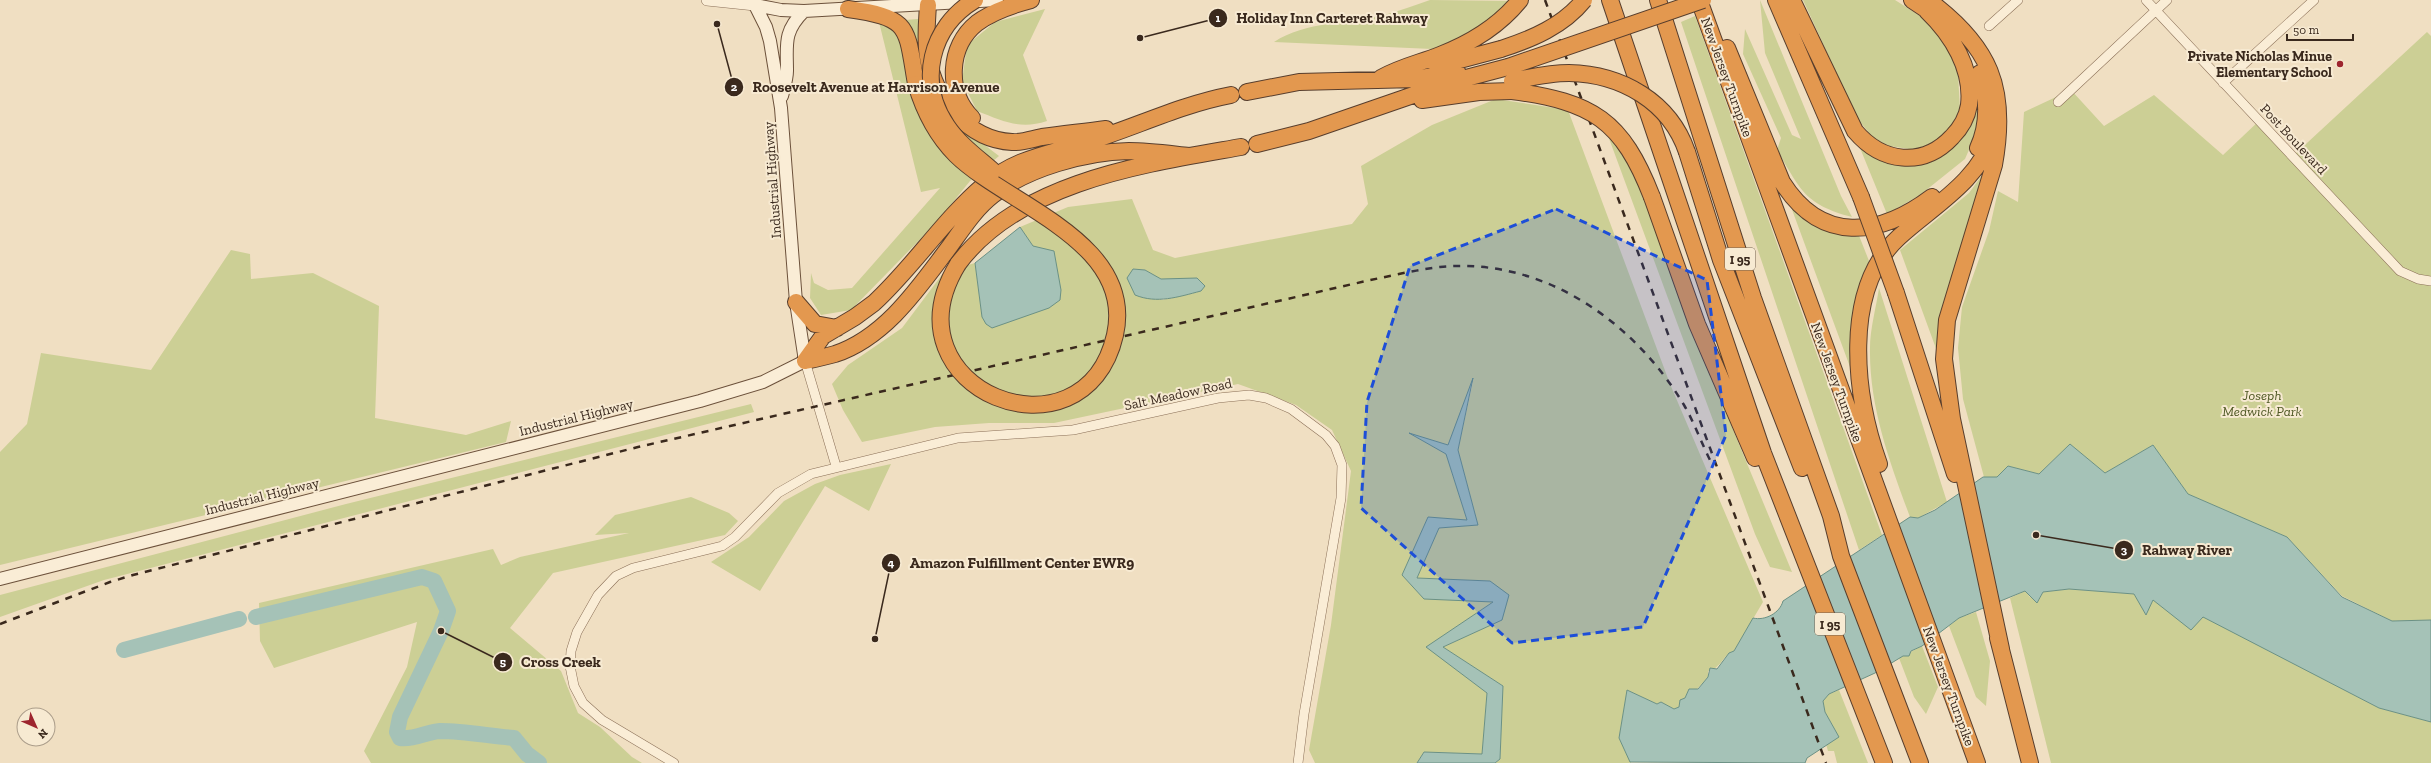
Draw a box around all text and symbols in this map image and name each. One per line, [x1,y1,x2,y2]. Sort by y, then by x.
callout: Holiday Inn Carteret Rahway [1208,4,1436,31]
text: Holiday Inn Carteret Rahway [1236,9,1428,27]
text: 1 [1216,11,1221,25]
street label: New Jersey Turnpike [1697,15,1756,140]
scale bar [2287,16,2353,42]
text: 50 m [2293,23,2320,37]
place label: Private Nicholas Minue Elementary School [2187,48,2332,81]
marker: Private Nicholas Minue Elementary School [2335,59,2345,69]
callout: Roosevelt Avenue at Harrison Avenue [724,73,1008,100]
text: Roosevelt Avenue at Harrison Avenue [752,78,1000,96]
text: 2 [731,80,738,94]
street label: Post Boulevard [2257,100,2331,178]
street label: Industrial Highway [760,120,785,239]
road number: I 95 [1725,248,1755,270]
street label: New Jersey Turnpike [1807,320,1866,445]
street label: Salt Meadow Road [1122,375,1234,414]
park label: Joseph Medwick Park [2222,387,2302,420]
street label: Industrial Highway [517,395,636,440]
street label: Industrial Highway [203,474,322,519]
callout: Rahway River [2114,536,2240,563]
text: Rahway River [2142,541,2232,559]
text: 3 [2121,543,2128,557]
callout: Amazon Fulfillment Center EWR9 [881,550,1142,577]
text: Amazon Fulfillment Center EWR9 [910,554,1134,572]
text: 4 [888,556,895,570]
road number: I 95 [1815,613,1845,635]
street label: New Jersey Turnpike [1919,624,1978,749]
callout: Cross Creek [493,648,609,675]
text: Cross Creek [521,653,602,671]
text: 5 [500,655,506,669]
north arrow [16,707,56,747]
text: N [35,726,50,742]

